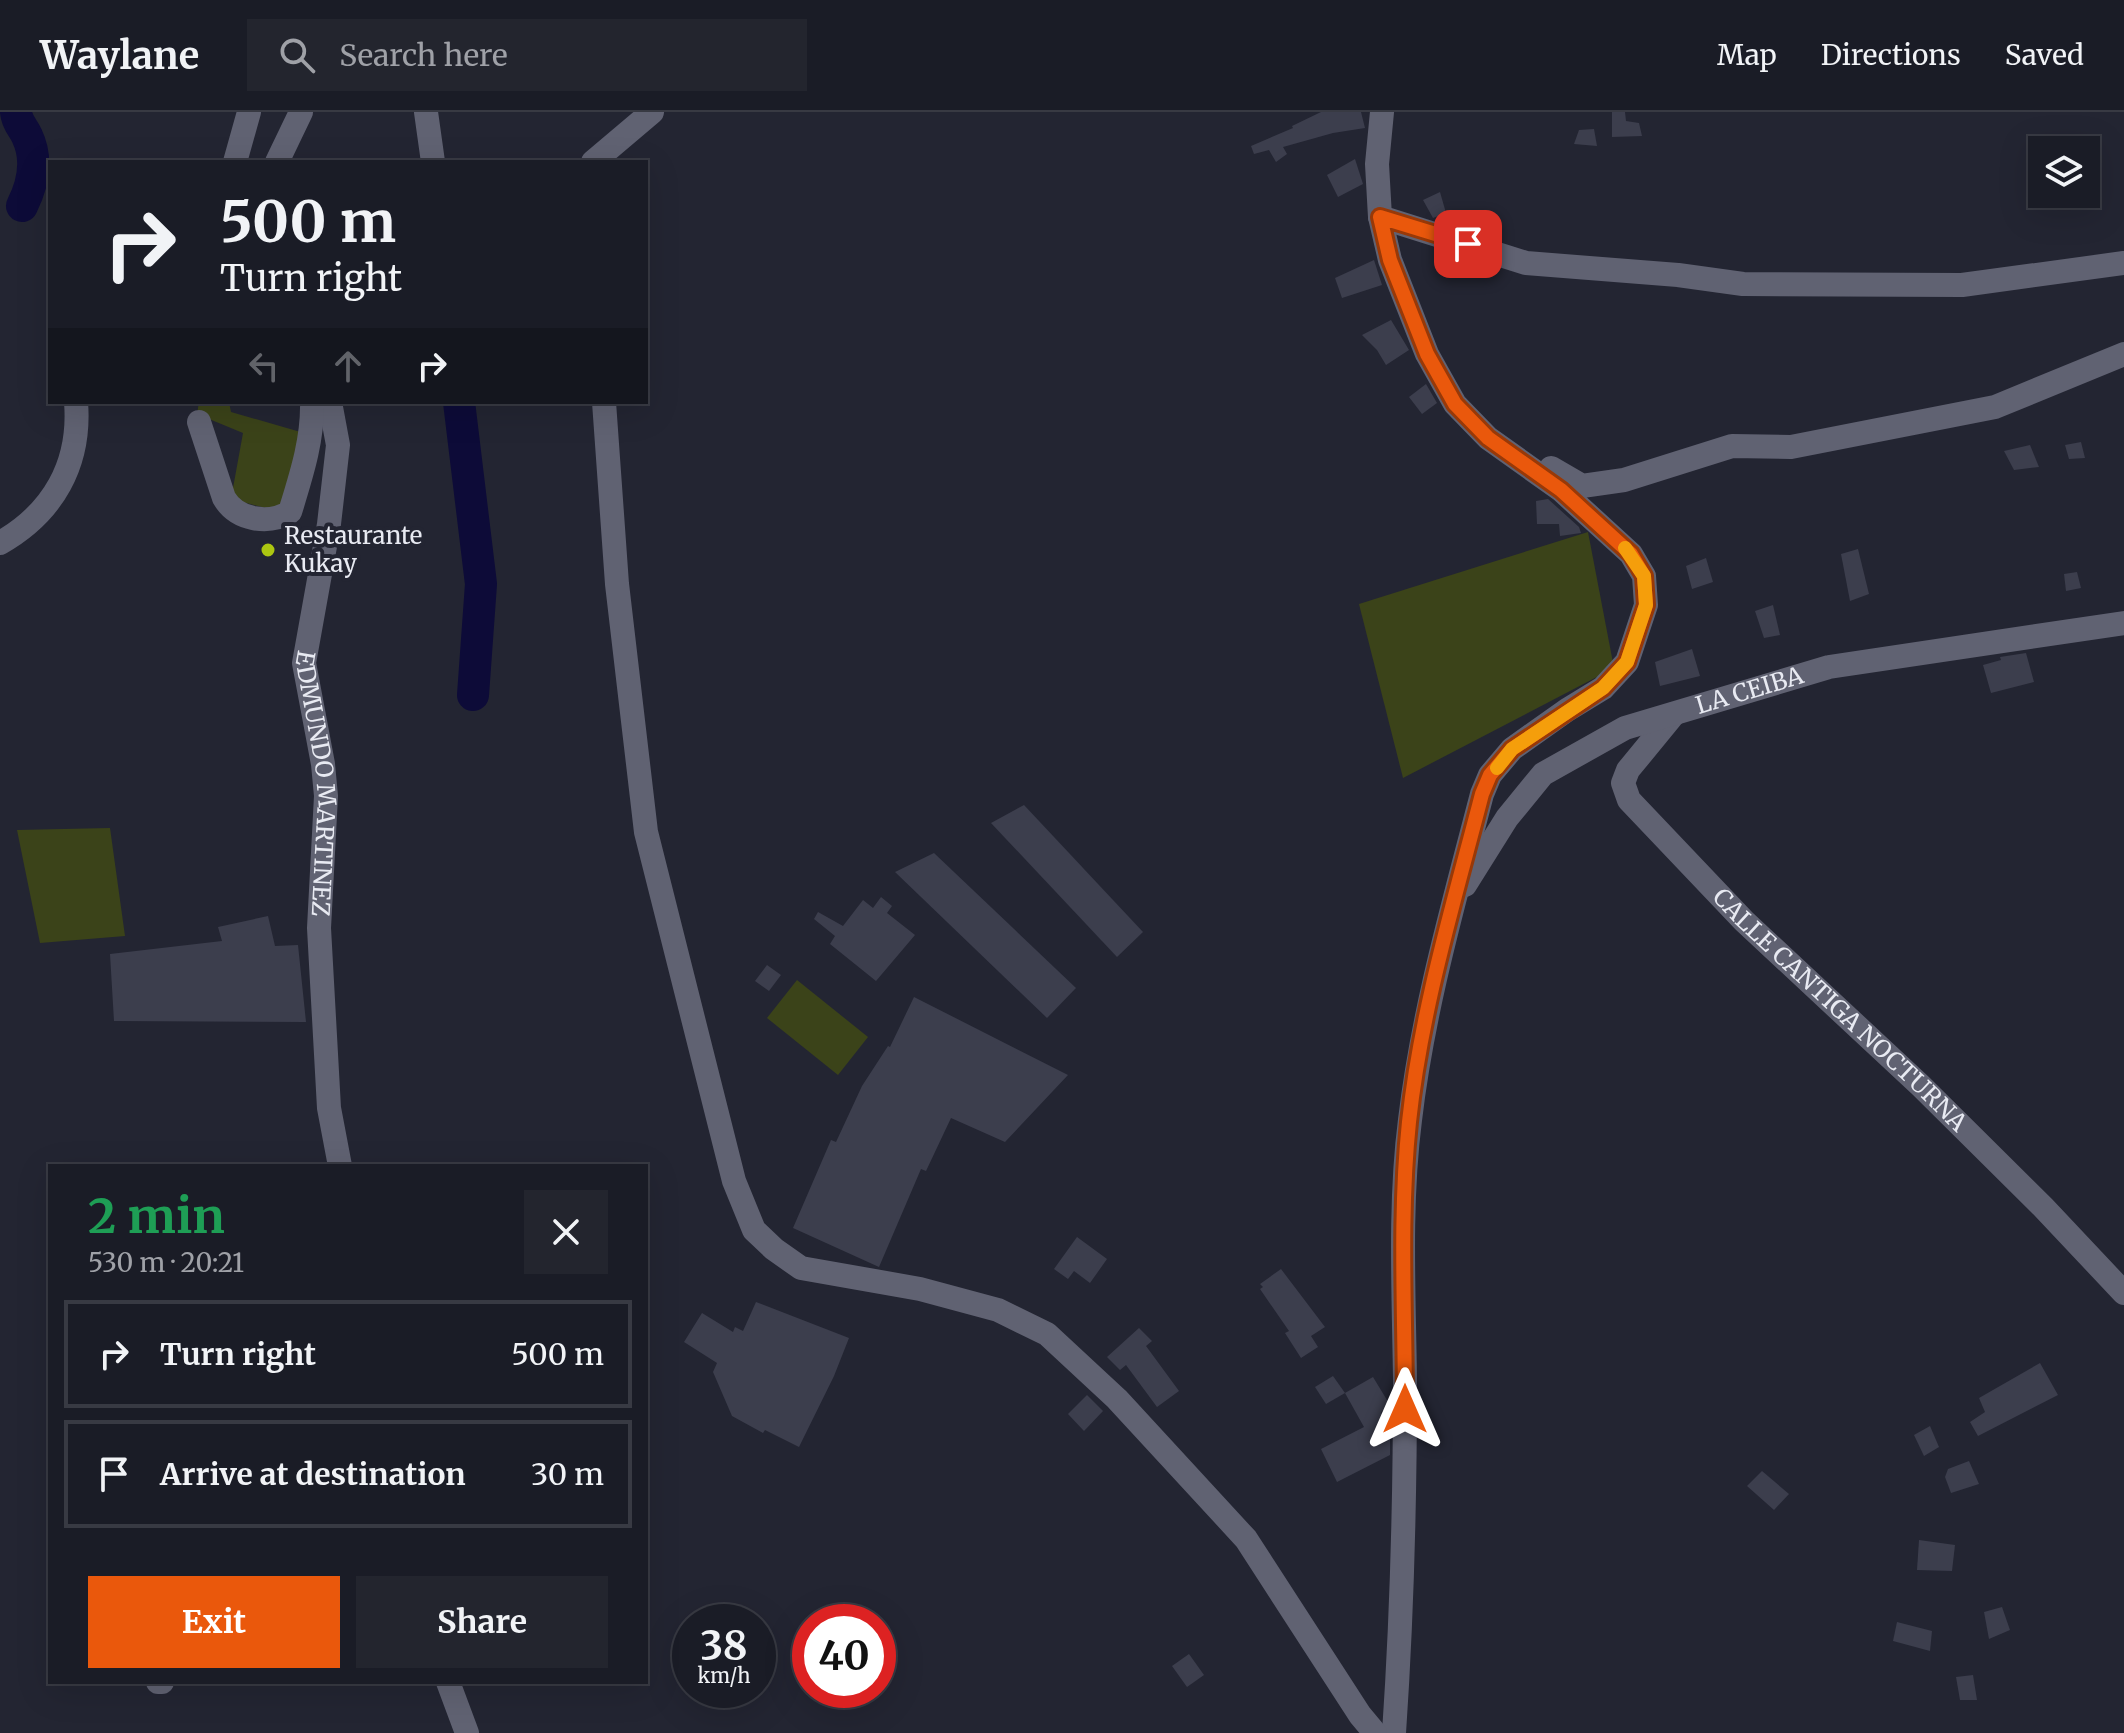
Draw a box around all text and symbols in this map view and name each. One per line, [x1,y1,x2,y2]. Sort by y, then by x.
search box [247,19,807,91]
text: Waylane [40,32,199,79]
icon: search [275,33,319,77]
text: Search here [339,36,508,74]
text: Map [1717,37,1777,73]
text: Directions [1821,37,1961,73]
text: Saved [2005,37,2084,73]
map controls [2028,136,2100,208]
button: layers [2028,136,2100,208]
text: 500 m [220,187,396,257]
icon: right [88,192,192,296]
pin [1434,210,1502,278]
icon: arrive [1446,222,1490,266]
text: Turn right [220,256,402,301]
icon: left [242,344,286,388]
icon: ahead [326,344,370,388]
icon: right [410,344,454,388]
place label: Restaurante Kukay [284,520,422,579]
marker: Restaurante Kukay [259,541,277,559]
street label: EDMUNDO MARTINEZ [289,648,343,917]
street label: LA CEIBA [1692,659,1808,721]
street label: CALLE CANTIGA NOCTURNA [1706,882,1975,1139]
text: 2 min [88,1186,225,1246]
button: close [524,1190,608,1274]
text: 530 m · 20:21 [88,1246,244,1279]
icon: right [92,1332,136,1376]
text: Turn right [160,1335,316,1373]
text: 500 m [511,1335,604,1373]
position arrow [1363,1367,1447,1451]
icon: arrive [92,1452,136,1496]
text: Arrive at destination [160,1455,466,1493]
text: 30 m [531,1455,604,1493]
button: Exit [88,1576,340,1668]
button: Share [356,1576,608,1668]
speed limit sign: 40 [792,1604,896,1708]
text: 38 [700,1621,748,1671]
text: km/h [698,1663,750,1688]

